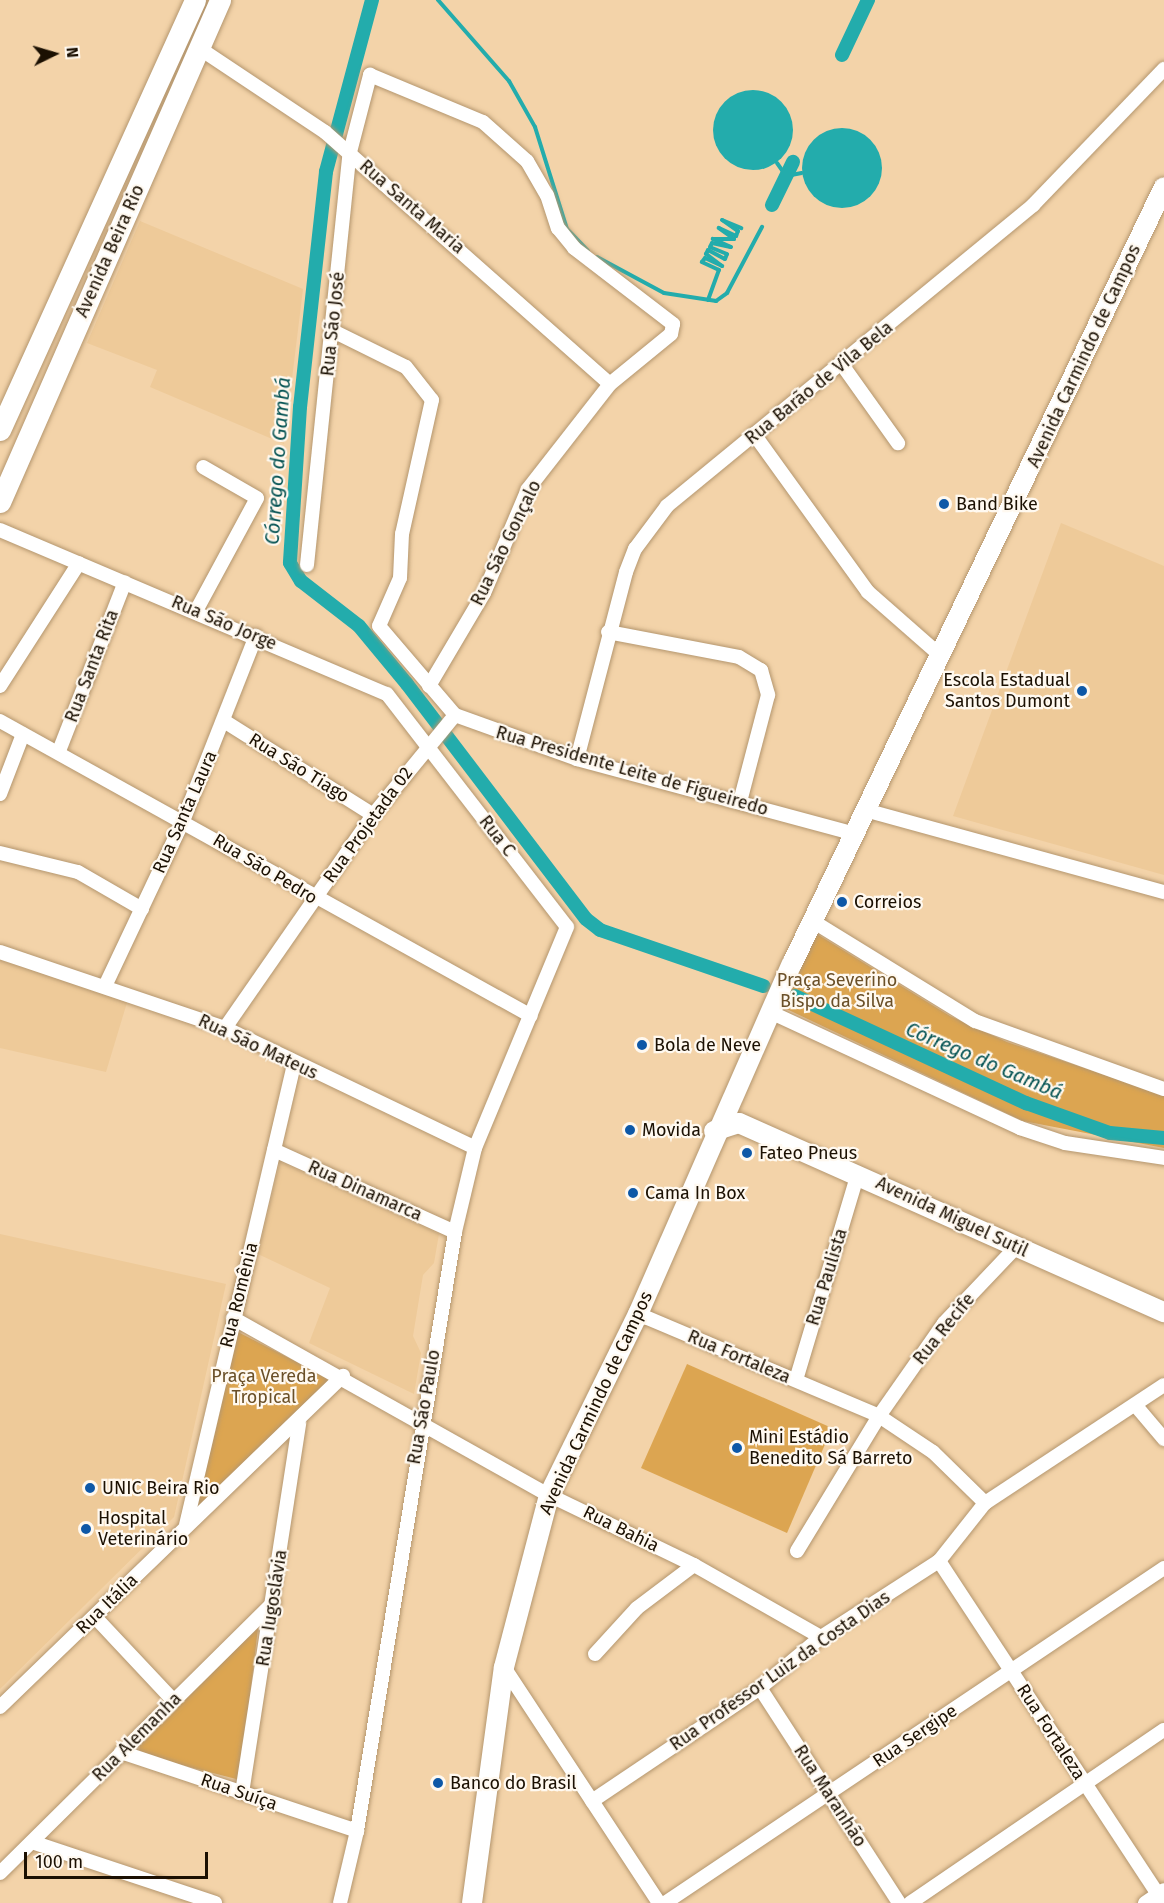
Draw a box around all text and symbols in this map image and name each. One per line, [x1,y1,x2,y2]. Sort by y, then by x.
north arrow [24,24,84,84]
text: N [63,46,82,58]
street label: Rua Santa Maria [355,155,469,259]
street label: Avenida Beira Rio [71,181,149,321]
street label: Avenida Carmindo de Campos [1023,241,1145,471]
street label: Rua São José [317,271,349,377]
street label: Rua Barão de Vila Bela [741,317,897,449]
water label: Córrego do Gambá [260,376,296,546]
street label: Rua São Gonçalo [466,477,546,609]
place label: Band Bike [956,493,1038,515]
marker: Band Bike [937,497,951,511]
street label: Rua São Jorge [168,591,280,655]
street label: Rua Santa Rita [61,607,123,725]
place label: Escola Estadual Santos Dumont [943,670,1070,712]
marker: Escola Estadual Santos Dumont [1075,684,1089,698]
street label: Rua Presidente Leite de Figueiredo [493,722,771,820]
street label: Rua São Tiago [245,729,353,807]
street label: Rua Santa Laura [148,747,222,877]
street label: Rua Projetada 02 [319,763,417,887]
street label: Rua C [474,811,520,861]
street label: Rua São Pedro [209,829,321,909]
place label: Correios [854,891,921,913]
marker: Correios [835,895,849,909]
park label: Praça Severino Bispo da Silva [777,970,897,1012]
street label: Rua São Mateus [195,1010,321,1084]
water label: Córrego do Gambá [902,1017,1066,1105]
place label: Bola de Neve [654,1034,761,1056]
marker: Bola de Neve [635,1038,649,1052]
place label: Movida [642,1119,701,1141]
marker: Movida [623,1123,637,1137]
place label: Fateo Pneus [759,1142,857,1164]
marker: Fateo Pneus [740,1146,754,1160]
street label: Rua Dinamarca [305,1156,425,1226]
street label: Avenida Miguel Sutil [872,1172,1032,1262]
place label: Cama In Box [645,1182,745,1204]
marker: Cama In Box [626,1186,640,1200]
street label: Rua Paulista [802,1226,852,1328]
street label: Rua Romênia [215,1240,263,1350]
street label: Avenida Carmindo de Campos [535,1288,657,1518]
street label: Rua Recife [909,1289,979,1369]
street label: Rua Fortaleza [684,1326,794,1388]
street label: Rua São Paulo [403,1348,445,1466]
park label: Praça Vereda Tropical [211,1366,317,1408]
place label: Mini Estádio Benedito Sá Barreto [749,1427,912,1470]
marker: Mini Estádio Benedito Sá Barreto [730,1441,744,1455]
place label: UNIC Beira Rio [102,1477,220,1499]
marker: UNIC Beira Rio [83,1481,97,1495]
street label: Rua Bahia [579,1501,663,1557]
place label: Hospital Veterinário [98,1508,188,1550]
marker: Hospital Veterinário [79,1522,93,1536]
street label: Rua Iugoslávia [252,1548,292,1668]
street label: Rua Itália [72,1569,142,1639]
street label: Rua Professor Luiz da Costa Dias [666,1586,894,1756]
street label: Rua Fortaleza [1012,1680,1090,1784]
street label: Rua Alemanha [88,1688,186,1786]
street label: Rua Sergipe [869,1700,961,1772]
street label: Rua Maranhão [789,1741,871,1851]
street label: Rua Suíça [198,1769,280,1815]
place label: Banco do Brasil [450,1772,576,1794]
marker: Banco do Brasil [431,1776,445,1790]
scale bar [27,1840,212,1878]
text: 100 m [35,1851,83,1873]

